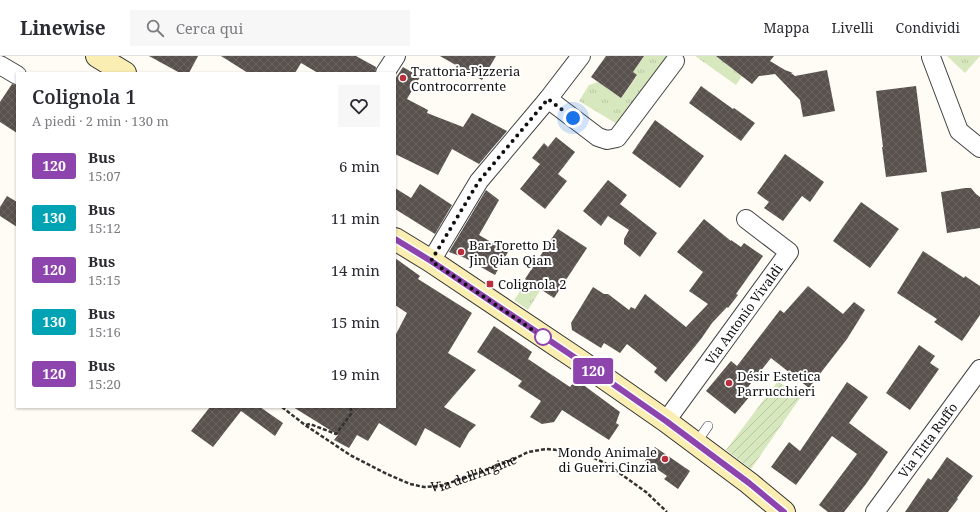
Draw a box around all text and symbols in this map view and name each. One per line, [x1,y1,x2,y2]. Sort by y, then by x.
search box [130,10,410,46]
text: Linewise [20,15,106,41]
icon: search [144,17,166,39]
text: Cerca qui [176,18,243,38]
text: Mappa [763,18,810,37]
text: Livelli [832,18,874,37]
text: Condividi [896,18,960,37]
place label: Trattoria-Pizzeria Controcorrente [411,62,520,95]
marker: Trattoria-Pizzeria Controcorrente [398,73,408,83]
text: Colignola 1 [32,84,136,110]
button: heart [338,85,380,127]
your location [563,108,583,128]
text: A piedi · 2 min · 130 m [32,112,169,130]
text: Bus [88,147,115,167]
text: 120 [42,156,66,175]
text: 6 min [339,156,380,176]
text: 15:07 [88,167,121,185]
text: Bus [88,199,115,219]
text: 130 [42,208,66,227]
text: 11 min [331,208,380,228]
text: 15:12 [88,219,121,237]
place label: Bar Toretto Di Jin Qian Qian [468,236,556,269]
marker: Bar Toretto Di Jin Qian Qian [456,247,466,257]
text: Bus [88,251,115,271]
text: 120 [42,260,66,279]
text: 14 min [331,260,380,280]
street label: Via Antonio Vivaldi [701,260,786,368]
text: 15:15 [88,271,121,289]
place label: Colignola 2 [498,275,567,293]
marker: Colignola 2 [485,279,495,289]
text: Bus [88,303,115,323]
text: 130 [42,312,66,331]
text: 15 min [331,312,380,332]
text: 15:16 [88,323,121,341]
unlabelled marker [534,328,552,346]
text: Bus [88,355,115,375]
line badge: 120 [570,358,616,384]
text: 120 [581,361,605,380]
text: 120 [42,364,66,383]
text: 19 min [331,364,380,384]
place label: Désir Estetica Parrucchieri [737,367,821,400]
text: 15:20 [88,375,121,393]
marker: Désir Estetica Parrucchieri [724,378,734,388]
street label: Via Titta Ruffo [894,399,961,482]
place label: Mondo Animale di Guerri Cinzia [558,443,657,476]
street label: Via dell'Argine [430,450,519,496]
marker: Mondo Animale di Guerri Cinzia [660,454,670,464]

